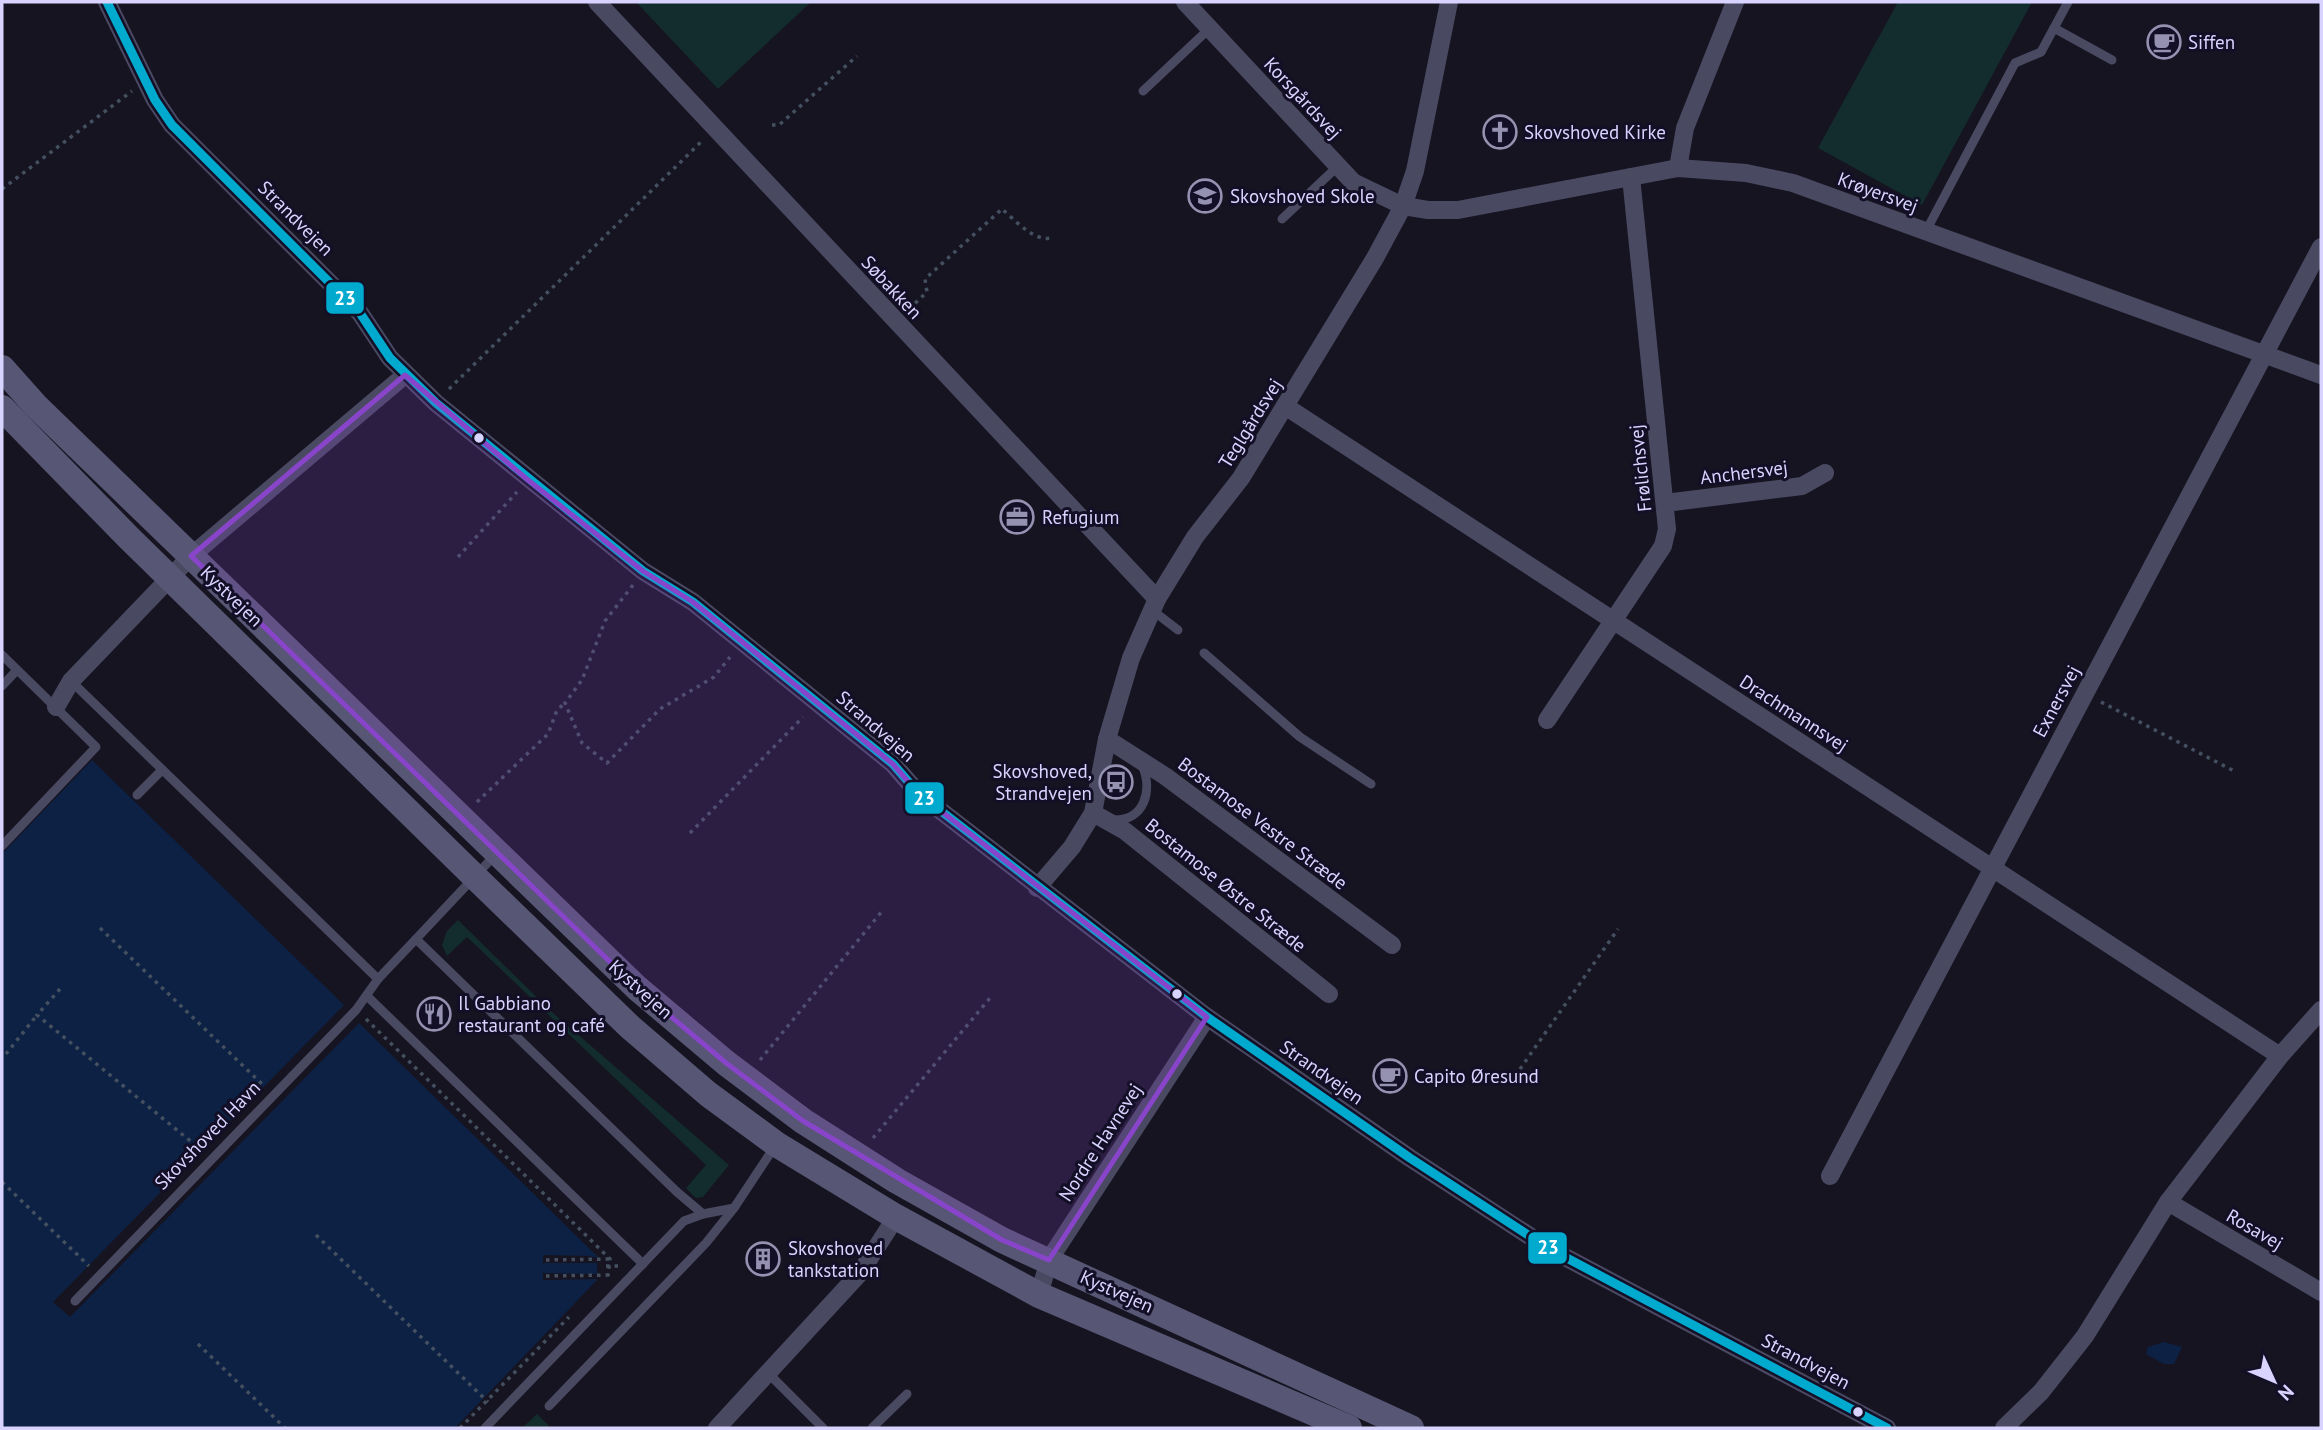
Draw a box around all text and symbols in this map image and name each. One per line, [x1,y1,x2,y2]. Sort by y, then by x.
cafe icon: Siffen [2145,23,2183,61]
place label: Siffen [2188,30,2235,54]
street label: Korsgårdsvej [1259,52,1347,144]
church icon: Skovshoved Kirke [1481,113,1519,151]
place label: Skovshoved Kirke [1524,120,1666,144]
street label: Krøyersvej [1834,166,1922,218]
street label: Strandvejen [253,175,339,261]
school or university icon: Skovshoved Skole [1186,177,1224,215]
place label: Skovshoved Skole [1230,184,1375,208]
street label: Søbakken [857,250,927,324]
line badge: 23 [325,281,365,315]
text: 23 [334,286,356,310]
street label: Teglgårdsvej [1213,374,1287,472]
street label: Frølichsvej [1623,423,1657,513]
unlabelled marker [472,431,486,445]
street label: Anchersvej [1699,455,1789,489]
office icon: Refugium [998,498,1036,536]
place label: Refugium [1042,505,1119,529]
street label: Kystvejen [196,560,268,632]
street label: Exnersvej [2027,661,2085,741]
street label: Drachmannsvej [1735,669,1853,757]
street label: Strandvejen [832,685,920,767]
street label: Bostamose Vestre Stræde [1174,751,1352,895]
place label: Skovshoved, Strandvejen [992,759,1092,805]
bus stop icon: Skovshoved, Strandvejen [1097,763,1135,801]
line badge: 23 [904,781,945,815]
text: 23 [913,786,935,810]
street label: Bostamose Østre Stræde [1141,813,1311,957]
street label: Kystvejen [604,954,678,1024]
unlabelled marker [1170,987,1184,1001]
place label: Il Gabbiano restaurant og café [458,991,605,1037]
restaurant icon: Il Gabbiano restaurant og café [415,995,453,1033]
street label: Strandvejen [1275,1034,1369,1110]
cafe icon: Capito Øresund [1371,1057,1409,1095]
place label: Capito Øresund [1414,1064,1539,1088]
street label: Skovshoved Havn [149,1076,265,1194]
street label: Nordre Havnevej [1053,1079,1147,1205]
street label: Rosavej [2222,1203,2288,1255]
line badge: 23 [1527,1231,1568,1265]
text: 23 [1537,1235,1559,1259]
place label: Skovshoved tankstation [788,1236,883,1282]
building icon: Skovshoved tankstation [744,1240,782,1278]
street label: Kystvejen [1077,1264,1157,1318]
street label: Strandvejen [1758,1328,1854,1394]
north arrow [2239,1346,2309,1416]
text: N [2273,1380,2299,1406]
unlabelled marker [1851,1405,1865,1419]

